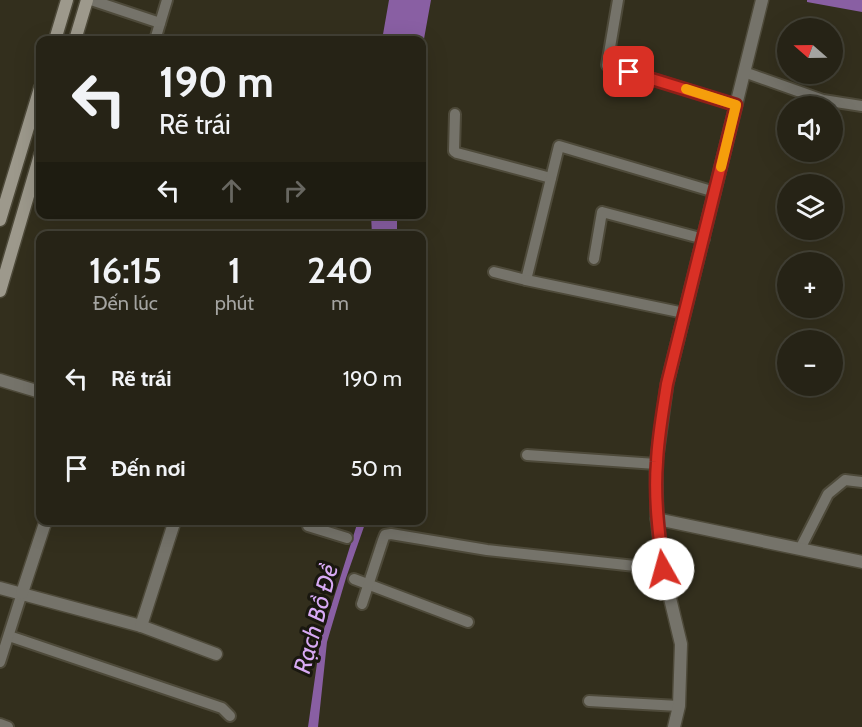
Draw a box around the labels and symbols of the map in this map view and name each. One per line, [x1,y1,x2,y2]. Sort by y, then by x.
north arrow [777,18,843,84]
pin [603,46,654,97]
position arrow [631,537,695,601]
water label: Rạch Bồ Đề [287,561,344,676]

